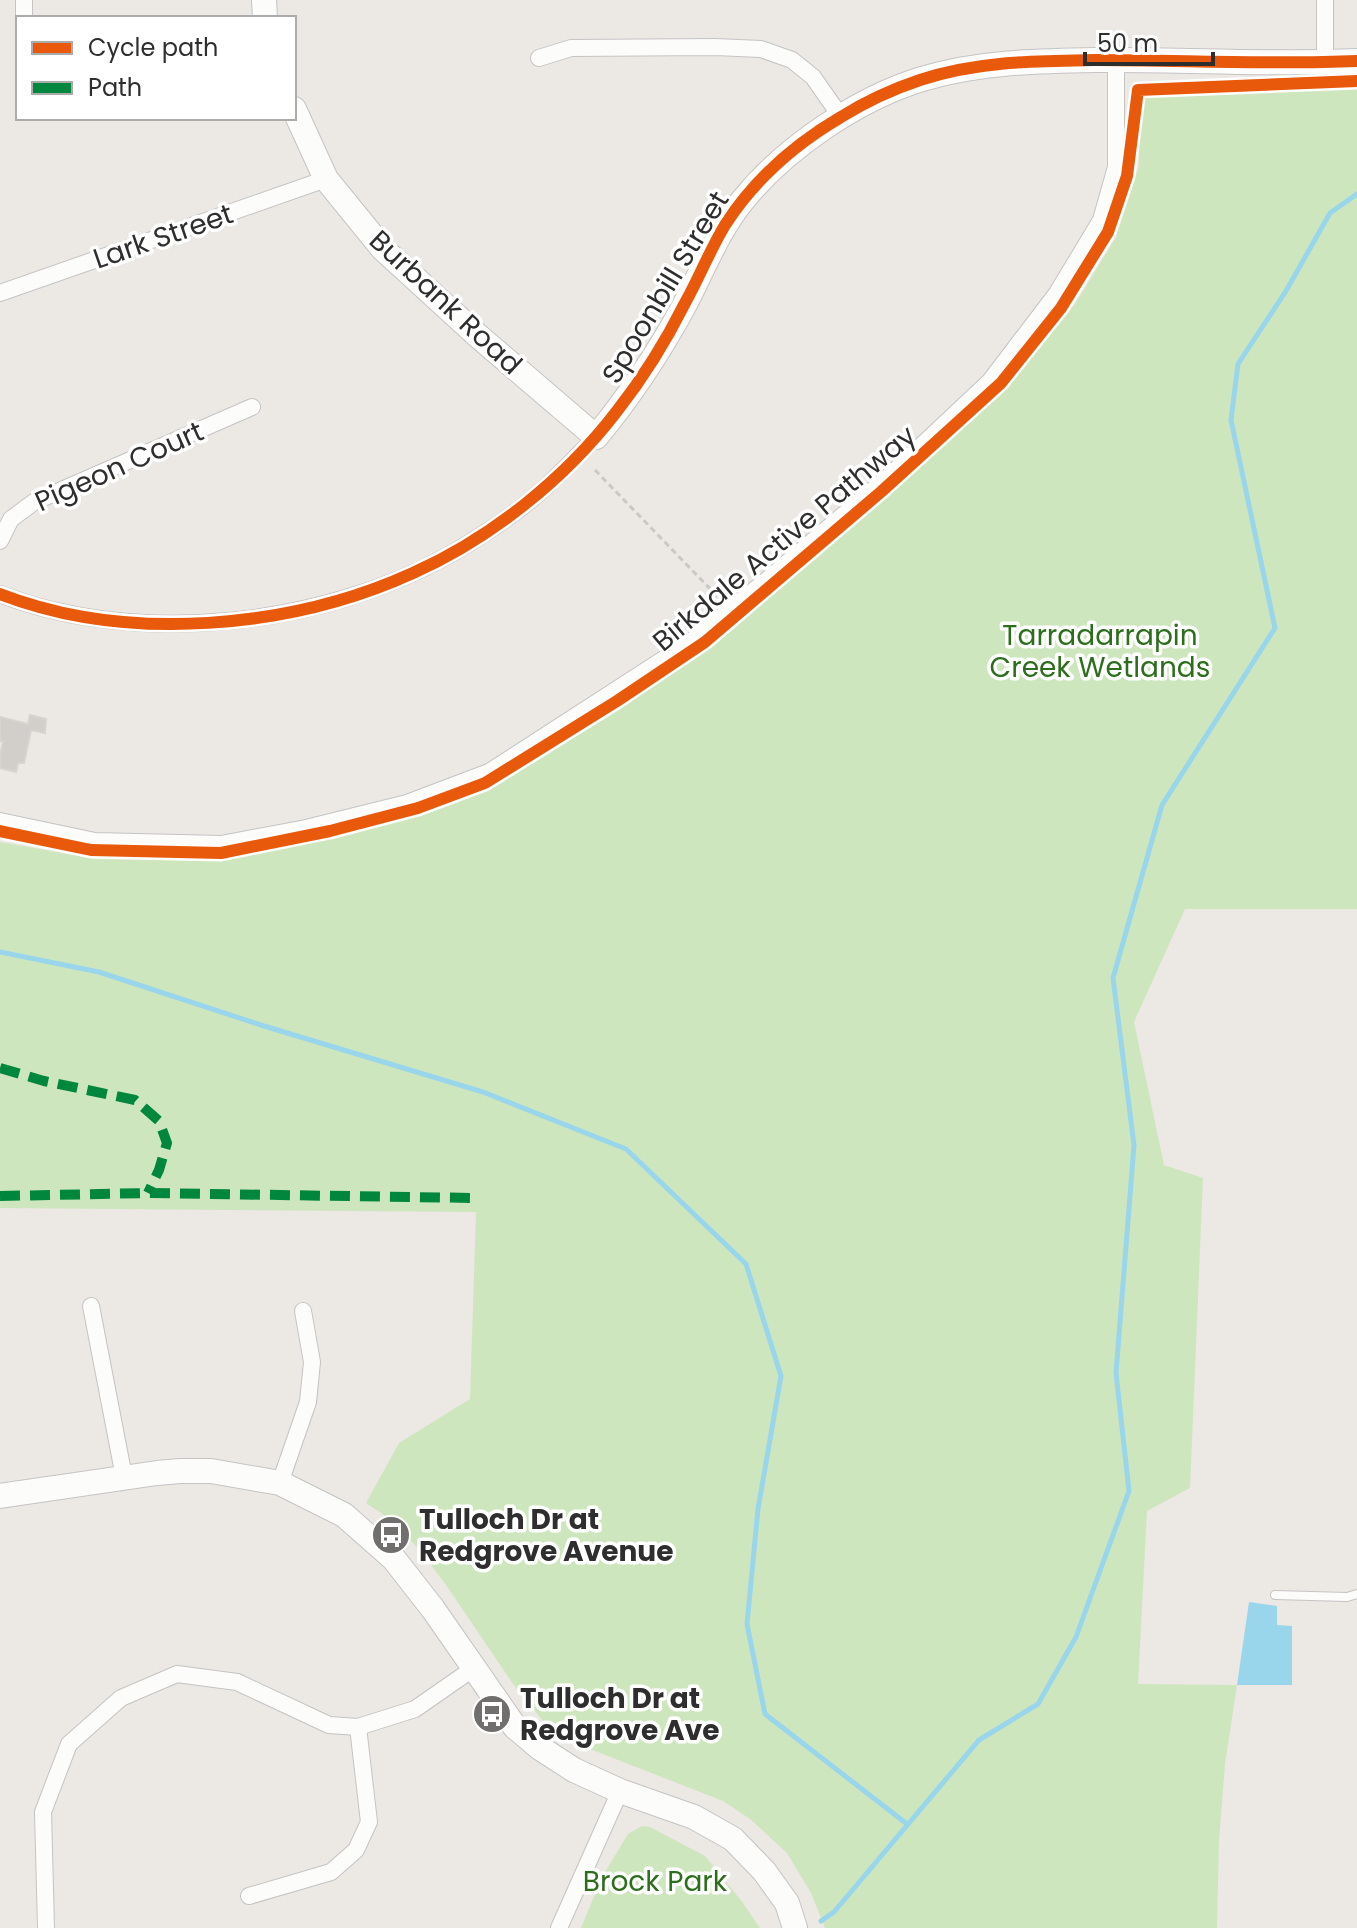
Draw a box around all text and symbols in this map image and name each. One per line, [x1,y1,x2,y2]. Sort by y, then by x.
legend [16,16,296,120]
scale bar [1085,16,1213,66]
text: 50 m [1097,27,1158,60]
text: Cycle path [88,31,218,64]
text: Path [88,71,142,104]
street label: Spoonbill Street [593,184,738,391]
street label: Lark Street [88,194,238,279]
street label: Burbank Road [361,221,531,383]
street label: Pigeon Court [29,412,210,521]
street label: Birkdale Active Pathway [644,416,925,660]
park label: Tarradarrapin Creek Wetlands [990,616,1210,687]
place label: Tulloch Dr at Redgrove Avenue [419,1500,673,1571]
bus stop icon: Tulloch Dr at Redgrove Avenue [370,1514,412,1556]
place label: Tulloch Dr at Redgrove Ave [520,1679,719,1750]
bus stop icon: Tulloch Dr at Redgrove Ave [471,1693,513,1735]
park label: Brock Park [583,1862,728,1901]

